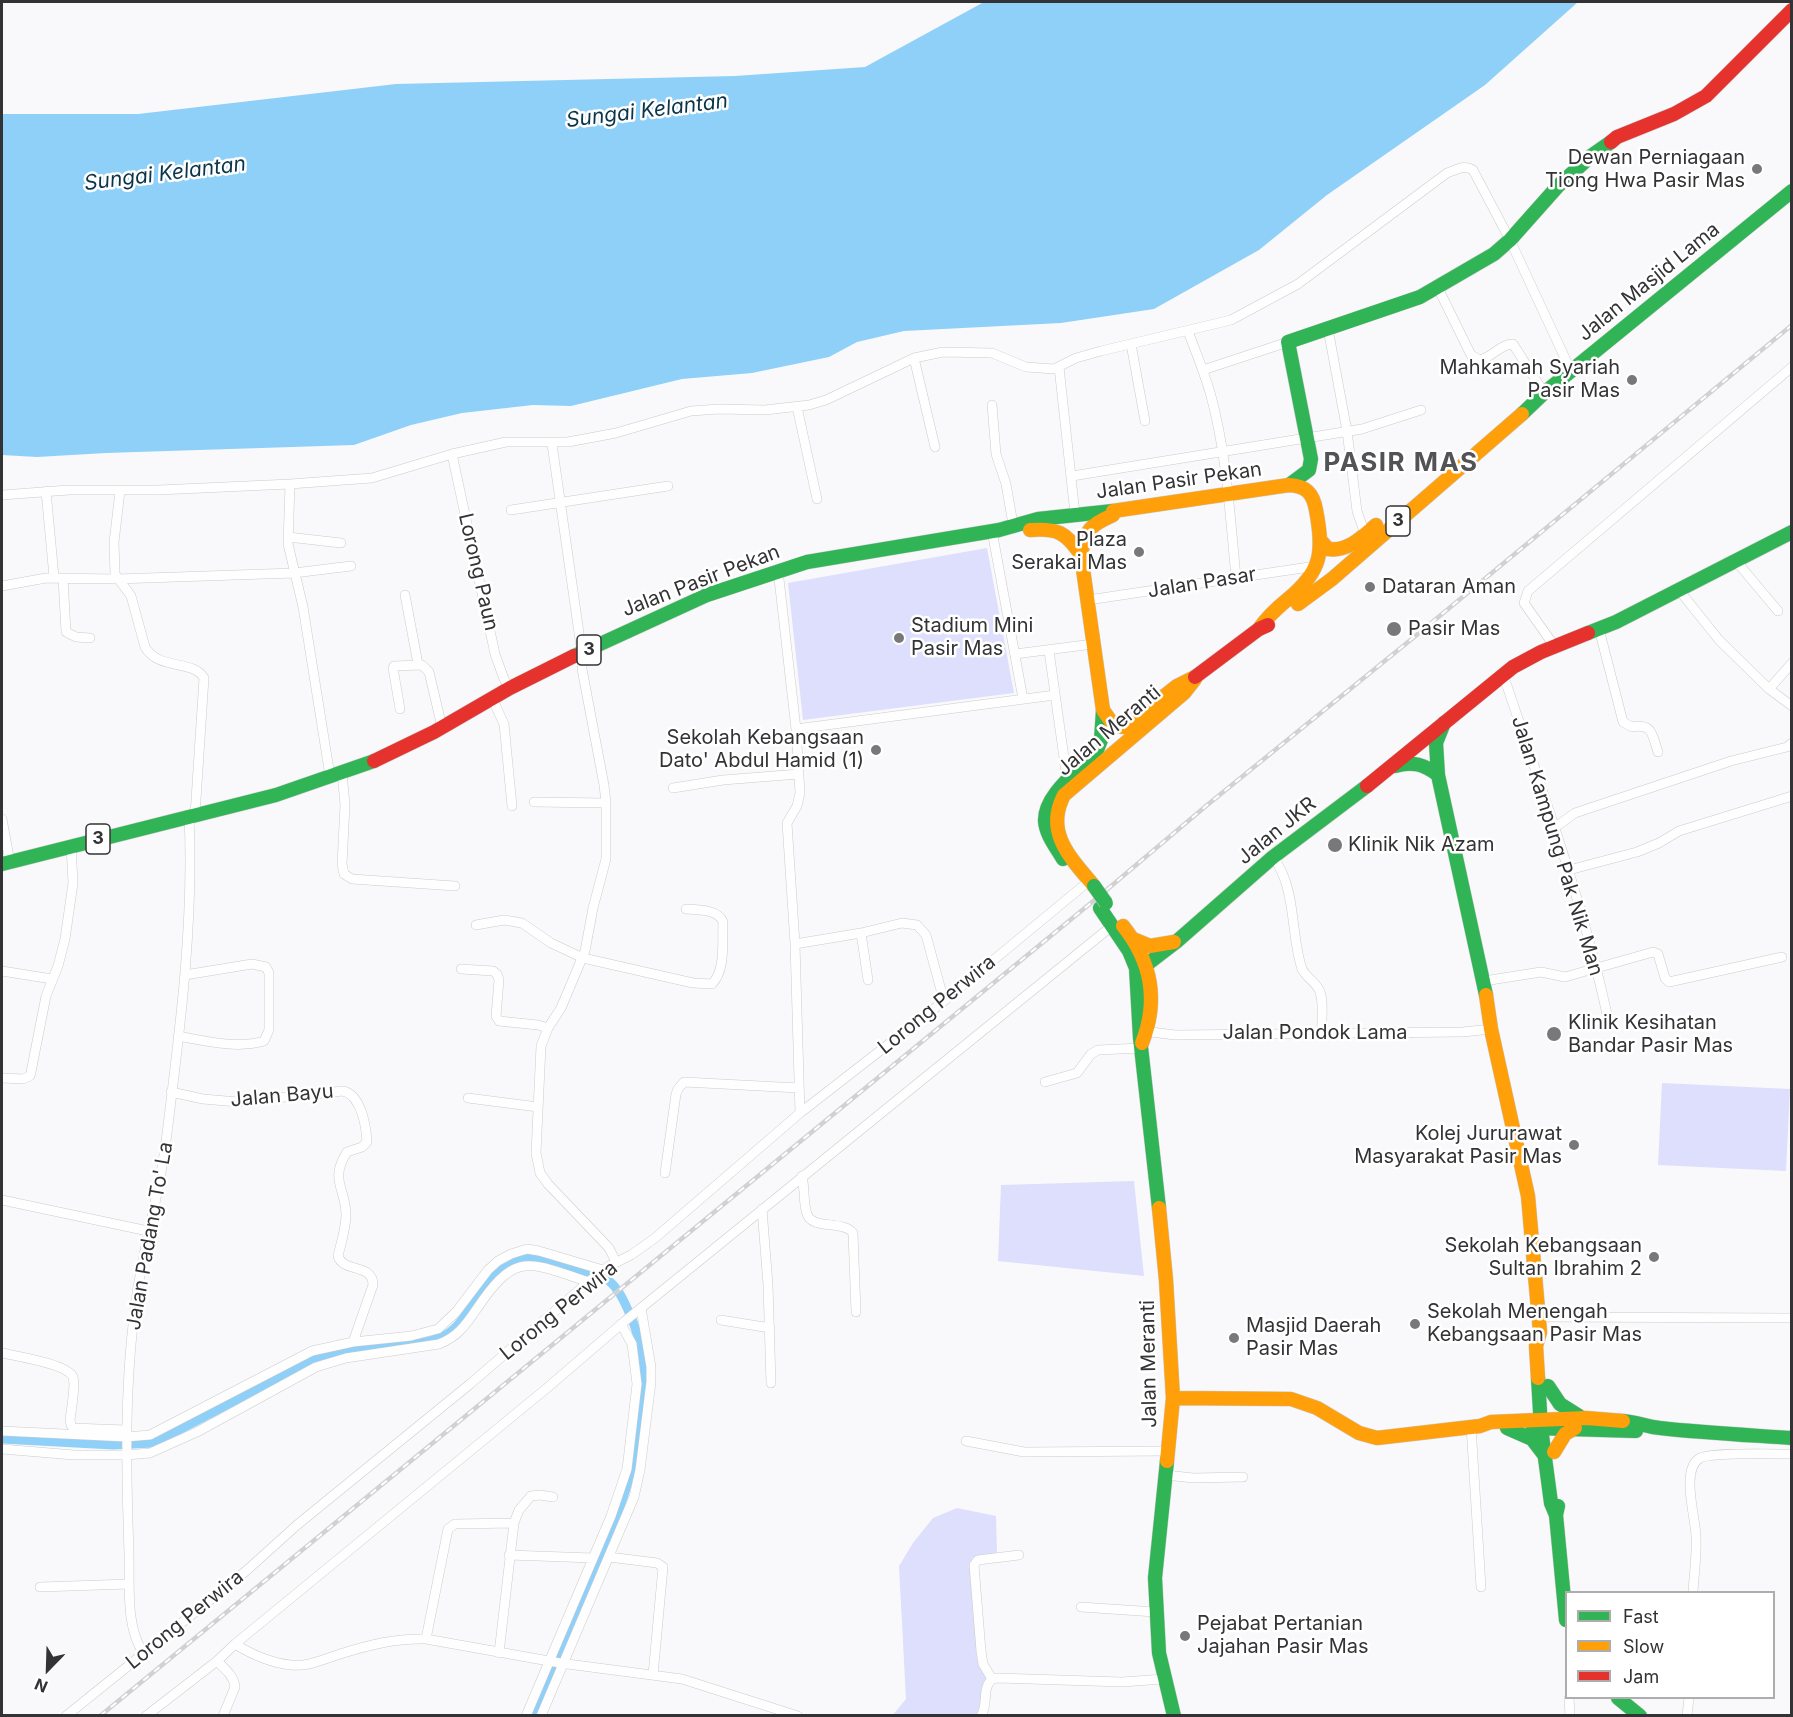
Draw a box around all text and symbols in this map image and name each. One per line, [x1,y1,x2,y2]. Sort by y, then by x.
water label: Sungai Kelantan [565,89,729,133]
place label: Dewan Perniagaan Tiong Hwa Pasir Mas [1545,146,1745,193]
water label: Sungai Kelantan [83,152,247,196]
marker: Dewan Perniagaan Tiong Hwa Pasir Mas [1750,162,1764,176]
street label: Jalan Masjid Lama [1574,218,1724,346]
place label: Mahkamah Syariah Pasir Mas [1440,356,1620,403]
marker: Mahkamah Syariah Pasir Mas [1625,373,1639,387]
district label: PASIR MAS [1323,447,1479,479]
street label: Jalan Pasir Pekan [1095,457,1263,505]
road number: 3 [1386,506,1410,536]
street label: Lorong Paun [453,511,503,633]
place label: Plaza Serakai Mas [1011,528,1127,575]
street label: Jalan Pasir Pekan [619,540,783,622]
marker: Plaza Serakai Mas [1132,545,1146,559]
street label: Jalan Pasar [1146,563,1258,603]
place label: Dataran Aman [1382,575,1516,599]
marker: Dataran Aman [1363,580,1377,594]
place label: Stadium Mini Pasir Mas [911,614,1033,661]
place label: Pasir Mas [1408,617,1500,641]
marker: Pasir Mas [1385,620,1403,638]
marker: Stadium Mini Pasir Mas [892,631,906,645]
road number: 3 [577,635,601,665]
street label: Jalan Meranti [1052,681,1166,781]
street label: Jalan Kampung Pak Nik Man [1506,713,1608,979]
place label: Sekolah Kebangsaan Dato' Abdul Hamid (1) [659,726,864,773]
marker: Sekolah Kebangsaan Dato' Abdul Hamid (1) [869,743,883,757]
street label: Jalan JKR [1233,792,1321,870]
road number: 3 [86,824,110,854]
place label: Klinik Nik Azam [1348,833,1494,857]
marker: Klinik Nik Azam [1326,836,1344,854]
street label: Lorong Perwira [873,950,1001,1060]
place label: Klinik Kesihatan Bandar Pasir Mas [1568,1011,1733,1058]
street label: Jalan Pondok Lama [1223,1021,1407,1045]
marker: Klinik Kesihatan Bandar Pasir Mas [1545,1025,1563,1043]
street label: Jalan Bayu [230,1080,334,1112]
place label: Kolej Jururawat Masyarakat Pasir Mas [1354,1122,1562,1169]
marker: Kolej Jururawat Masyarakat Pasir Mas [1567,1138,1581,1152]
street label: Jalan Padang To' La [122,1140,178,1332]
place label: Sekolah Kebangsaan Sultan Ibrahim 2 [1445,1234,1642,1281]
marker: Sekolah Kebangsaan Sultan Ibrahim 2 [1647,1250,1661,1264]
street label: Lorong Perwira [495,1256,623,1366]
street label: Jalan Meranti [1136,1300,1162,1428]
place label: Sekolah Menengah Kebangsaan Pasir Mas [1427,1300,1642,1347]
place label: Masjid Daerah Pasir Mas [1246,1314,1381,1361]
marker: Sekolah Menengah Kebangsaan Pasir Mas [1408,1317,1422,1331]
marker: Masjid Daerah Pasir Mas [1227,1331,1241,1345]
street label: Lorong Perwira [121,1565,249,1675]
legend [1565,1591,1775,1699]
text: Fast [1623,1606,1659,1627]
place label: Pejabat Pertanian Jajahan Pasir Mas [1197,1612,1369,1659]
marker: Pejabat Pertanian Jajahan Pasir Mas [1178,1629,1192,1643]
text: Slow [1623,1636,1664,1657]
north arrow [18,1639,78,1699]
text: Jam [1623,1666,1659,1687]
text: N [31,1674,50,1697]

